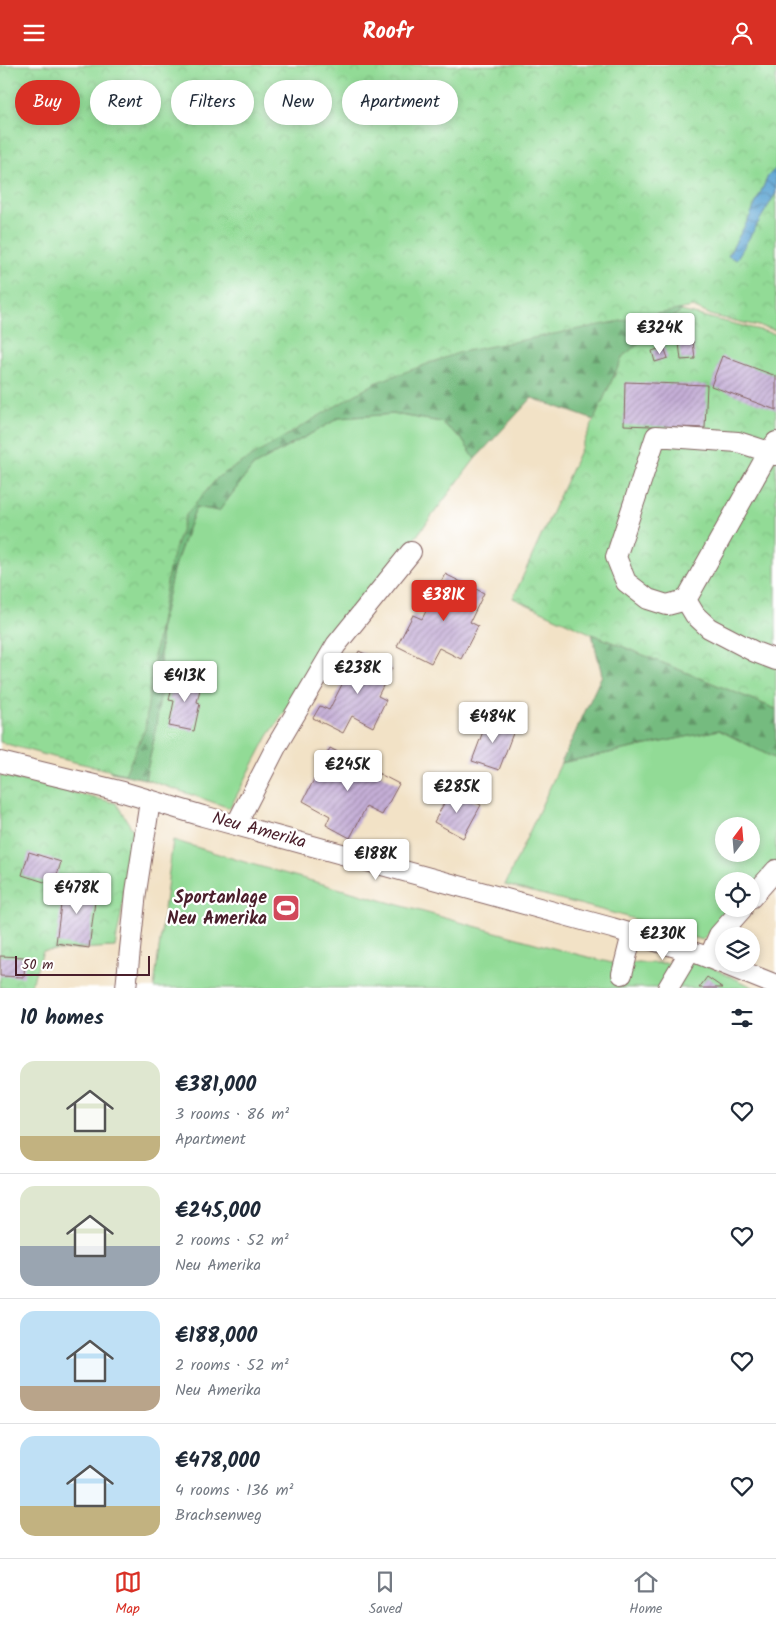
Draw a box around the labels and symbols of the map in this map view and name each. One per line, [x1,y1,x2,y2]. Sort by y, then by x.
pin: €324K [625,313,695,355]
pin: €381K [409,579,479,622]
pin: €238K [323,653,393,695]
pin: €413K [150,661,220,703]
pin: €484K [458,701,528,744]
pin: €245K [313,749,383,792]
pin: €285K [422,771,492,814]
street label: Neu Amerika [209,804,309,858]
north arrow [715,817,760,863]
pin: €188K [341,839,411,881]
pin: €478K [42,873,112,915]
place label: Sportanlage Neu Amerika [167,884,267,934]
sports icon: Sportanlage Neu Amerika [271,893,301,923]
pin: €230K [628,919,698,961]
scale bar [15,953,150,976]

